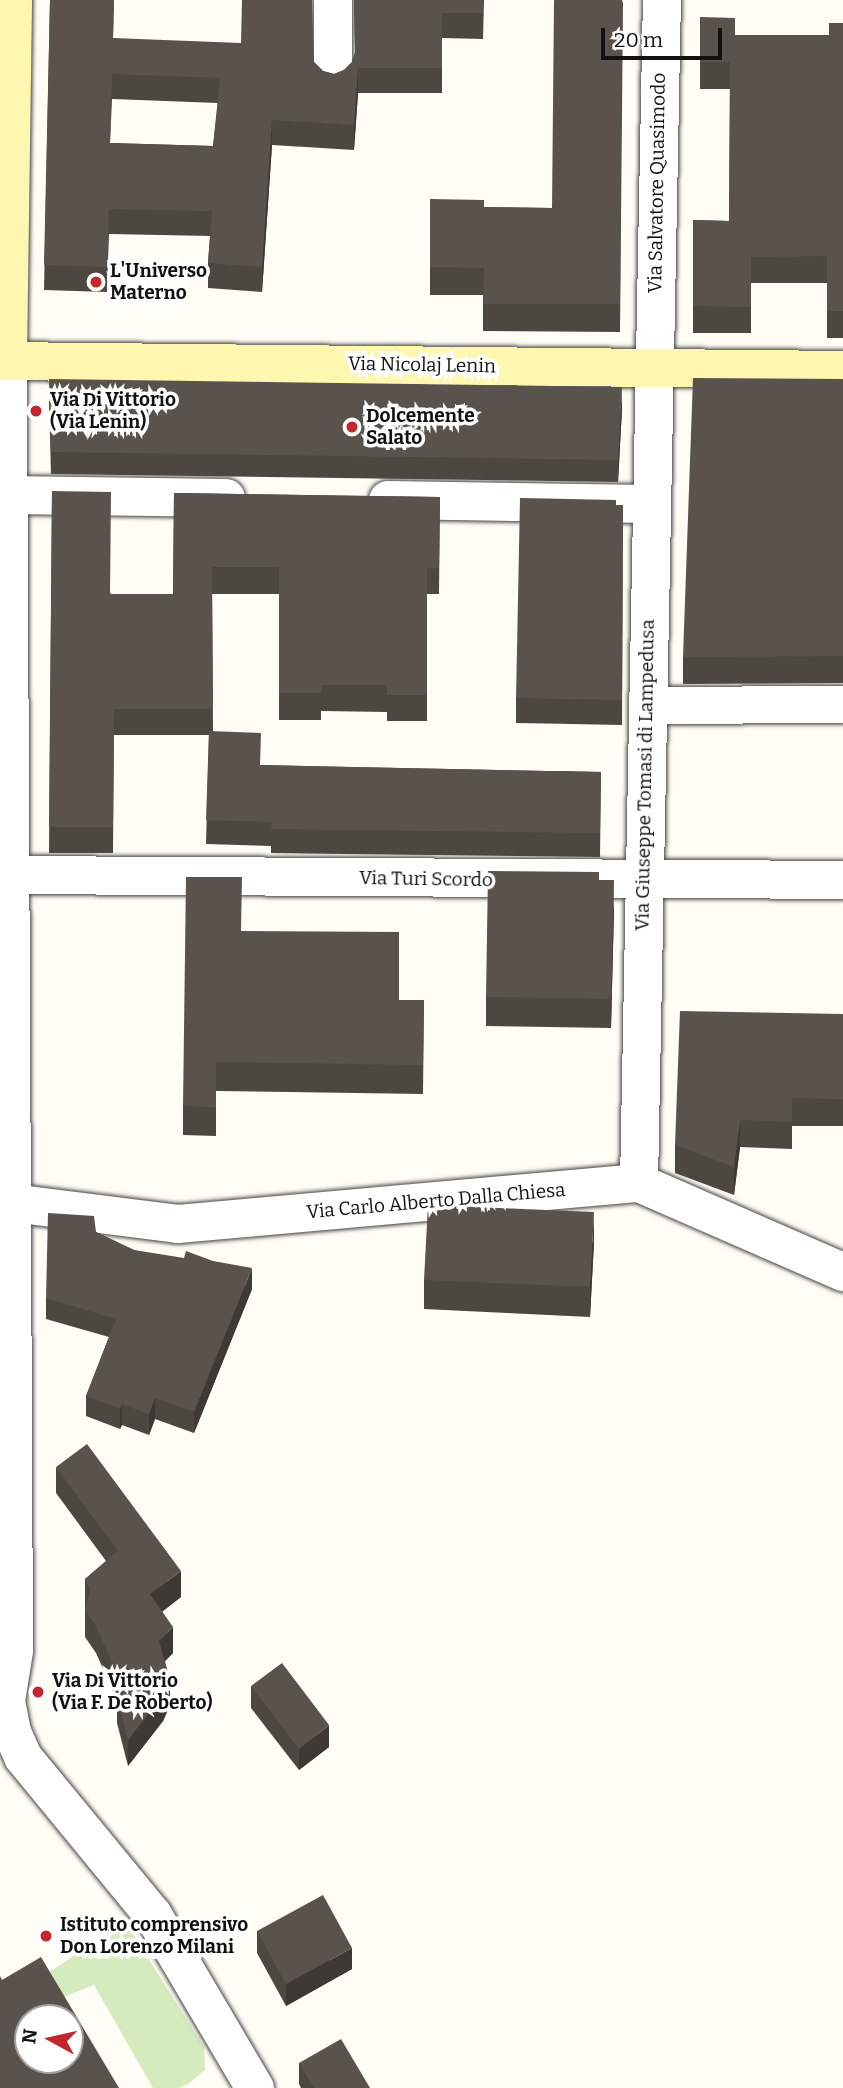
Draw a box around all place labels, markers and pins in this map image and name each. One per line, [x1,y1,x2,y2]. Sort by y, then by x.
place label: L'Universo Materno [110,260,207,304]
marker: L'Universo Materno [88,274,104,290]
place label: Via Di Vittorio (Via Lenin) [50,389,176,433]
marker: Via Di Vittorio (Via Lenin) [28,403,44,419]
place label: Dolcemente Salato [366,405,475,449]
marker: Dolcemente Salato [344,419,360,435]
place label: Via Di Vittorio (Via F. De Roberto) [52,1670,212,1714]
marker: Via Di Vittorio (Via F. De Roberto) [30,1684,46,1700]
place label: Istituto comprensivo Don Lorenzo Milani [60,1914,248,1958]
marker: Istituto comprensivo Don Lorenzo Milani [38,1928,54,1944]

